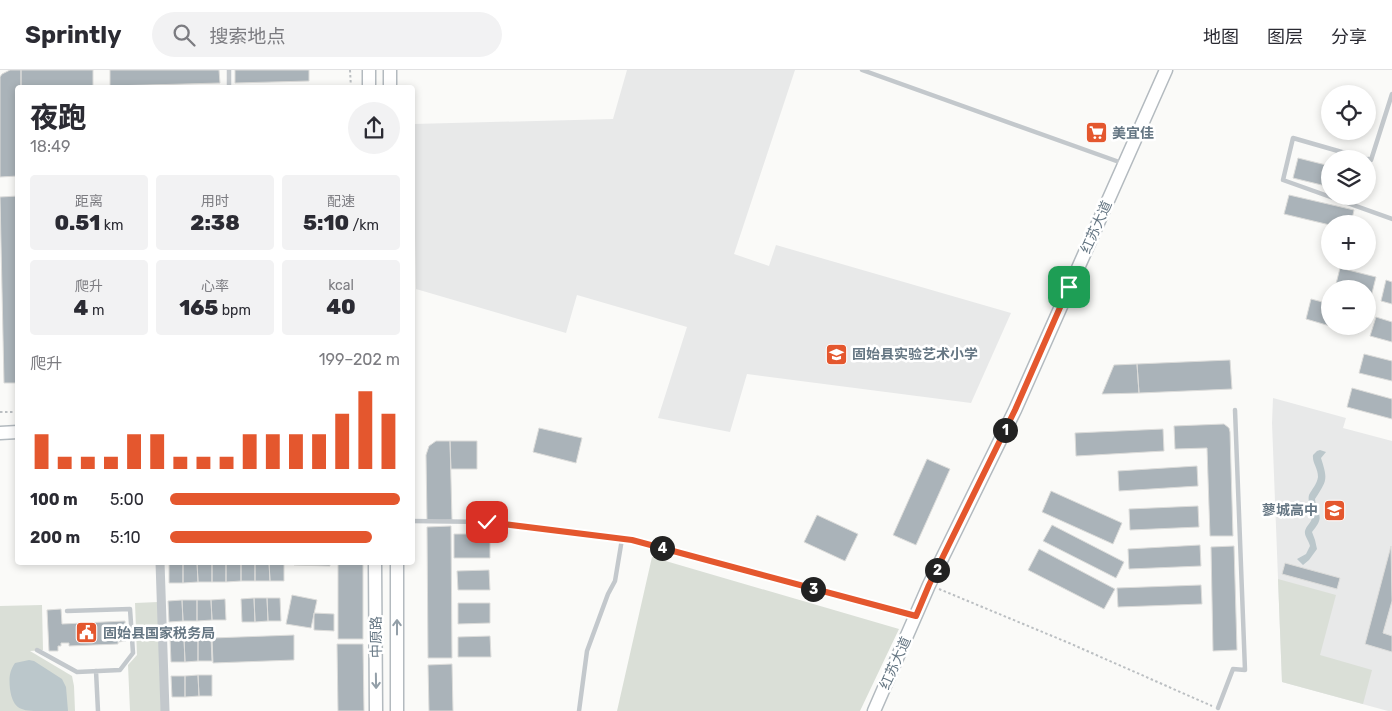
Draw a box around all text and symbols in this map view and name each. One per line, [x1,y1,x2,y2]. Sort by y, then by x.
search box [152,12,502,57]
text: Sprintly [25,21,122,49]
icon: search [170,21,198,49]
text: 搜索地点 [210,25,286,48]
text: 地图 [1203,26,1239,48]
text: 图层 [1267,26,1303,48]
text: 分享 [1331,26,1367,48]
map controls [1321,85,1376,335]
button: locate [1321,85,1376,140]
text: 夜跑 [30,101,86,134]
button: share [348,102,400,154]
supermarket icon: 美宜佳 [1084,121,1108,145]
place label: 美宜佳 [1112,125,1154,142]
text: 18:49 [30,137,70,156]
button: layers [1321,150,1376,205]
text: 距离 [75,193,103,210]
text: 用时 [201,193,229,210]
text: 配速 [327,193,355,210]
street label: 红苏大道 [1077,198,1116,256]
text: 0.51 [55,210,100,235]
text: 2:38 [190,210,240,235]
text: 5:10 [303,210,349,235]
button: + [1321,215,1376,270]
text: km [100,217,124,234]
text: /km [349,217,379,234]
pin [1048,266,1090,308]
icon: arrive [1055,273,1083,301]
text: kcal [328,277,354,294]
text: 爬升 [75,278,103,295]
text: 心率 [201,278,229,295]
button: − [1321,280,1376,335]
text: 40 [326,294,356,319]
text: 4 [74,295,89,320]
text: 165 [179,295,218,320]
text: m [89,302,104,319]
text: bpm [218,302,251,319]
school or university icon: 固始县实验艺术小学 [824,342,848,366]
place label: 固始县实验艺术小学 [852,346,978,363]
text: 199–202 m [319,350,400,369]
text: 爬升 [30,354,62,373]
pin: 1 [992,418,1018,442]
text: 1 [1002,422,1009,439]
text: 100 m [30,490,78,509]
text: 5:00 [110,490,144,509]
school or university icon: 蓼城高中 [1322,498,1346,522]
pin [466,501,508,543]
place label: 蓼城高中 [1262,502,1318,519]
icon: check [473,508,501,536]
text: 200 m [30,528,80,547]
text: 5:10 [110,528,141,547]
pin: 4 [650,536,674,560]
text: 4 [658,540,667,557]
pin: 2 [924,558,950,582]
text: 2 [933,562,942,579]
pin: 3 [800,576,826,602]
text: 3 [809,581,818,598]
street label: 中原路 [368,616,385,658]
one-way arrow [392,620,402,636]
public building icon: 固始县国家税务局 [75,621,99,645]
place label: 固始县国家税务局 [103,625,215,642]
street label: 红苏大道 [876,634,915,692]
one-way arrow [371,672,381,689]

